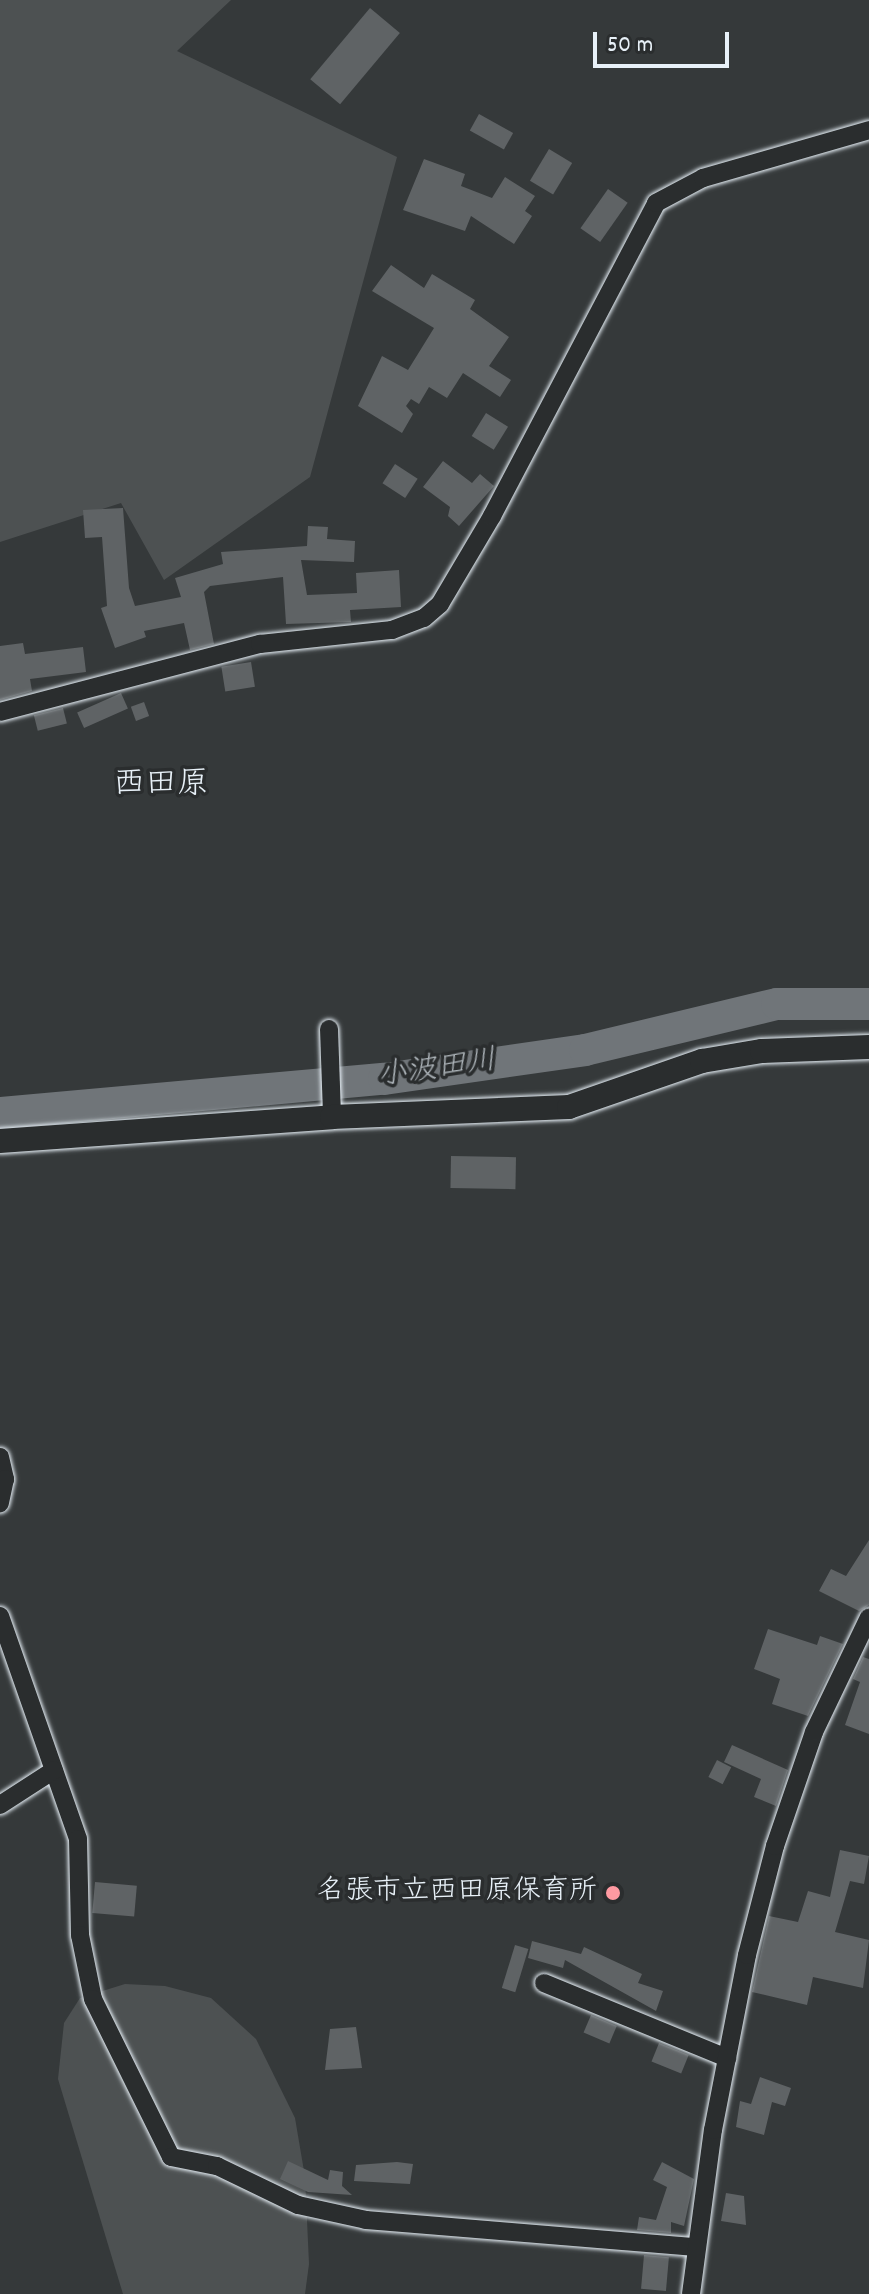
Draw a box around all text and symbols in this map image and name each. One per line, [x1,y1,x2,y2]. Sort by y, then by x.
scale bar [597,16,733,66]
text: 50 m [607,29,653,63]
district label: 西田原 [113,767,209,805]
water label: 小波田川 [375,1045,499,1097]
place label: 名張市立西田原保育所 [317,1876,597,1910]
marker: 名張市立西田原保育所 [604,1884,622,1902]

